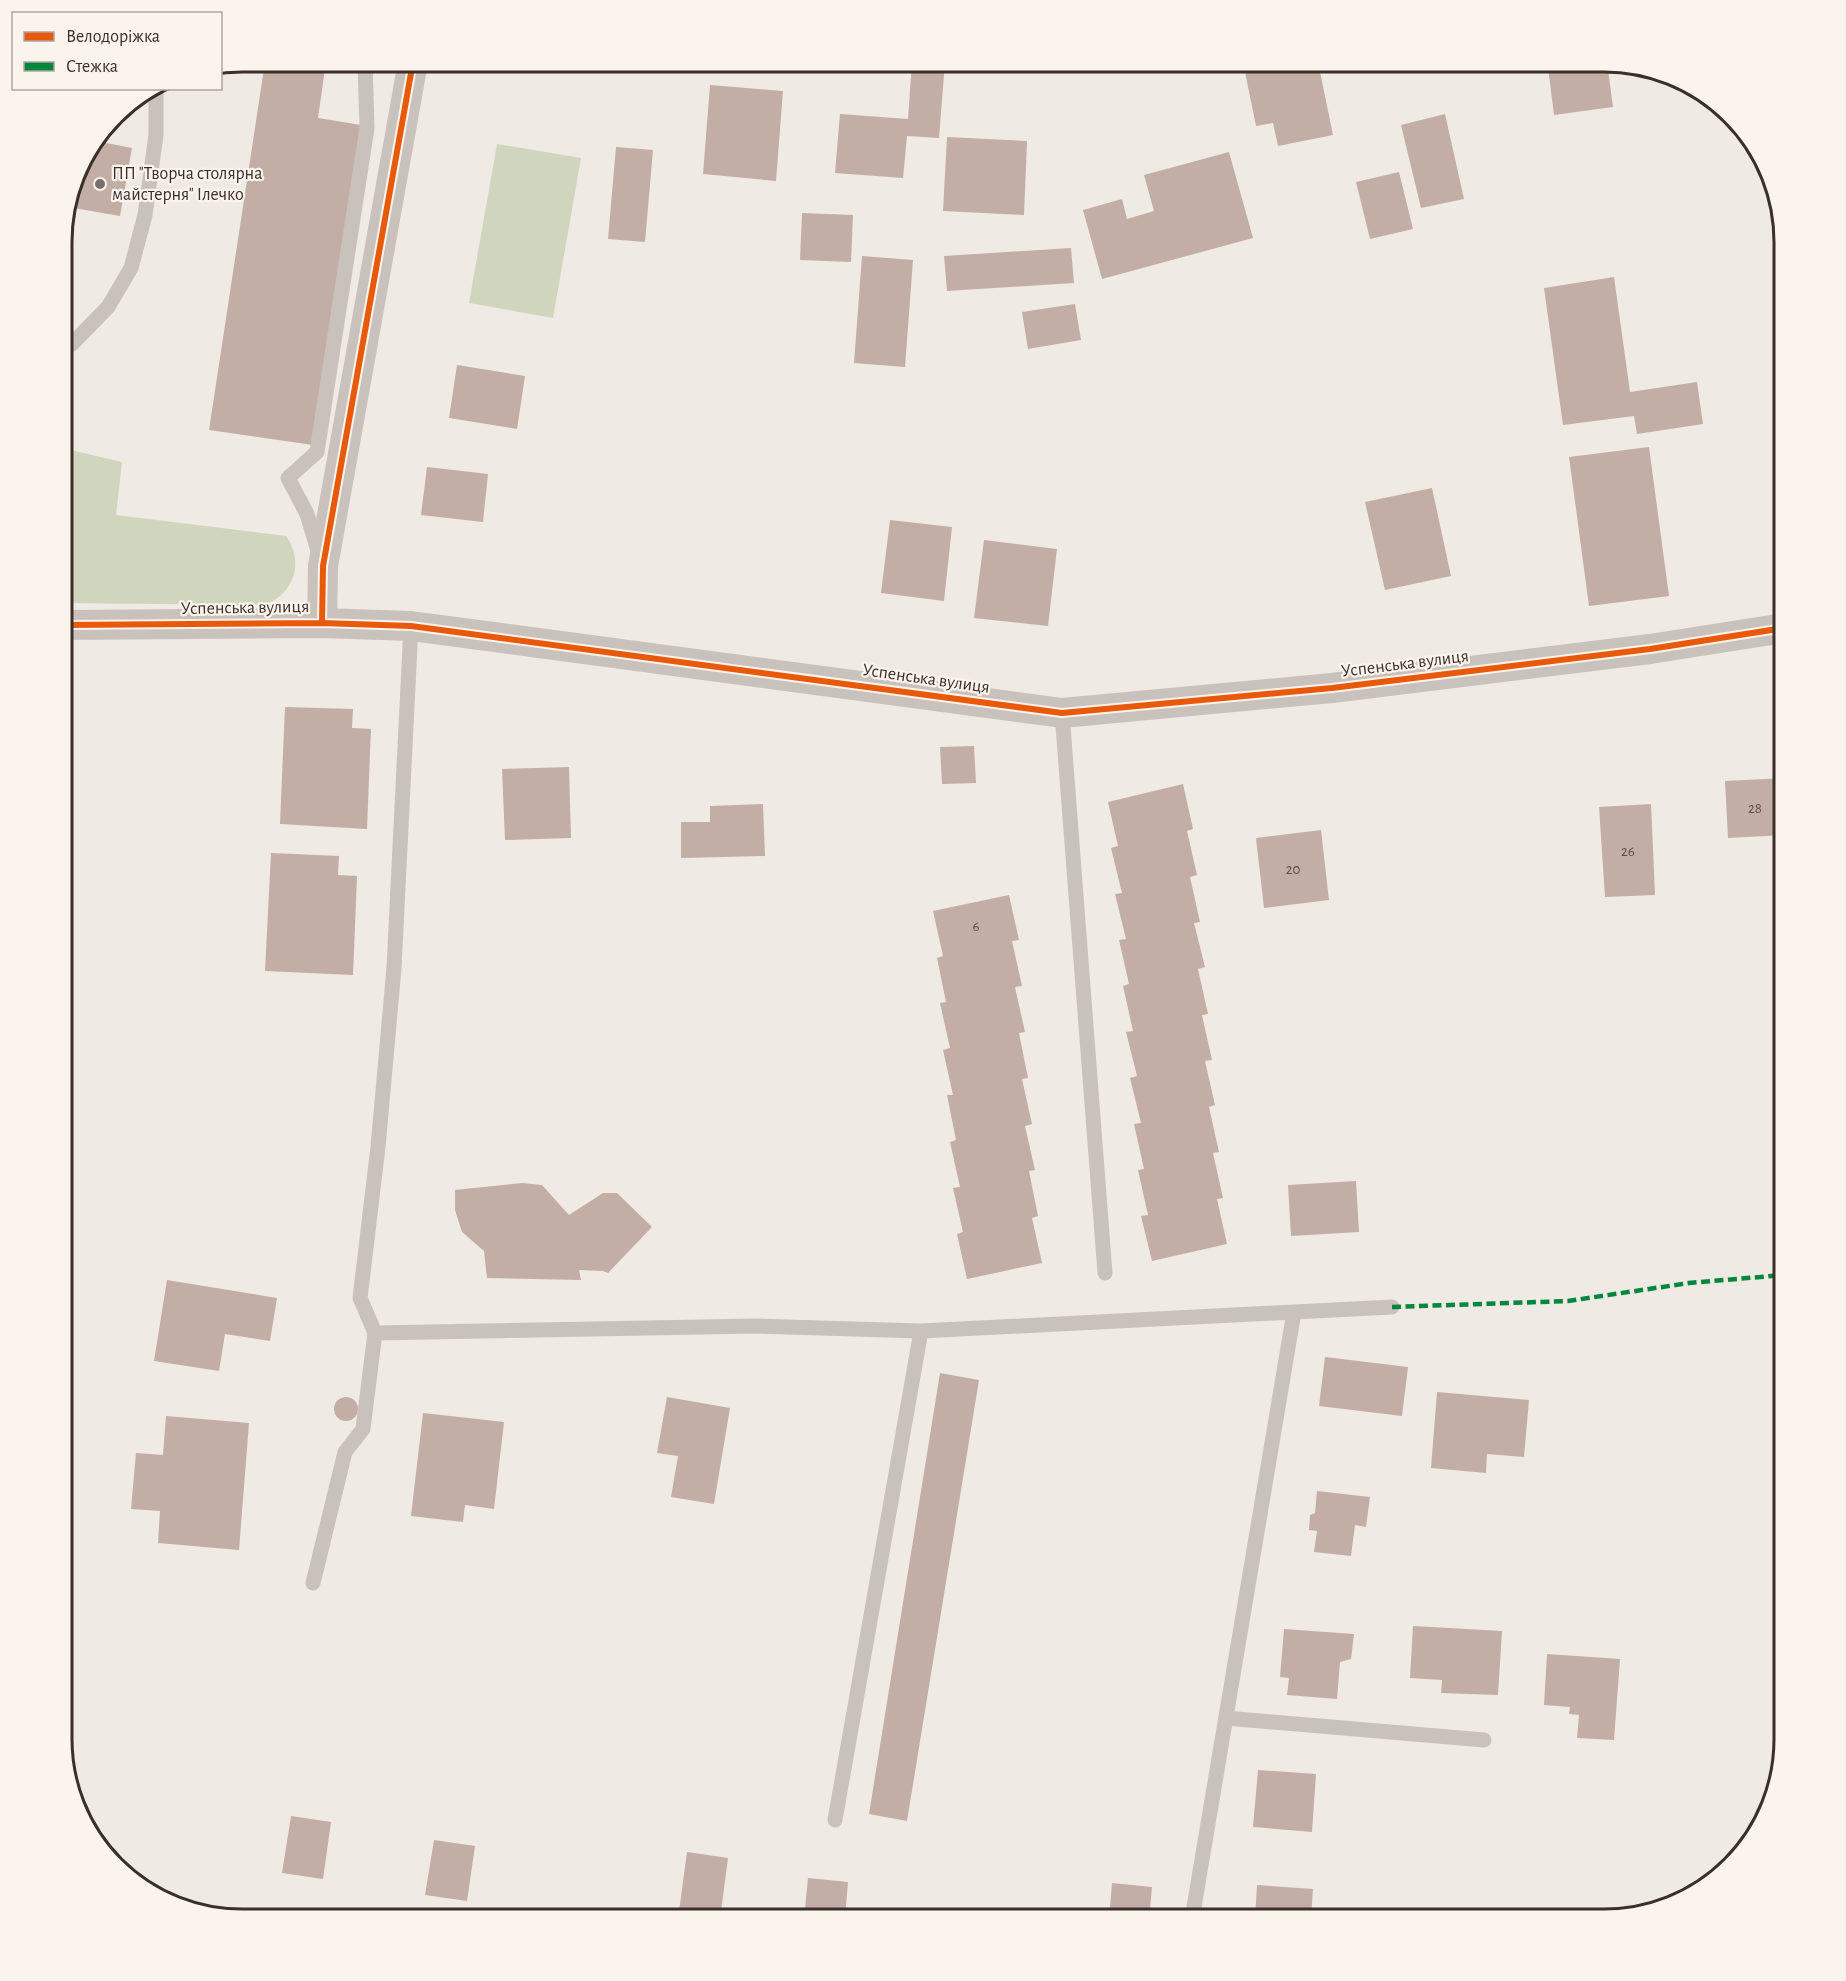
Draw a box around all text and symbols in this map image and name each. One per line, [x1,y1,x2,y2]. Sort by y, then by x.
legend [12,12,222,90]
text: Велодоріжка [66,28,160,46]
text: Стежка [66,58,118,76]
place label: ПП "Творча столярна майстерня" Ілечко [112,165,262,204]
marker: ПП "Творча столярна майстерня" Ілечко [93,177,107,191]
street label: Успенська вулиця [181,598,309,618]
street label: Успенська вулиця [1340,647,1470,681]
street label: Успенська вулиця [861,661,991,697]
house number: 28 [1748,801,1762,816]
house number: 26 [1621,844,1635,859]
house number: 20 [1286,862,1300,877]
house number: 6 [972,919,980,934]

